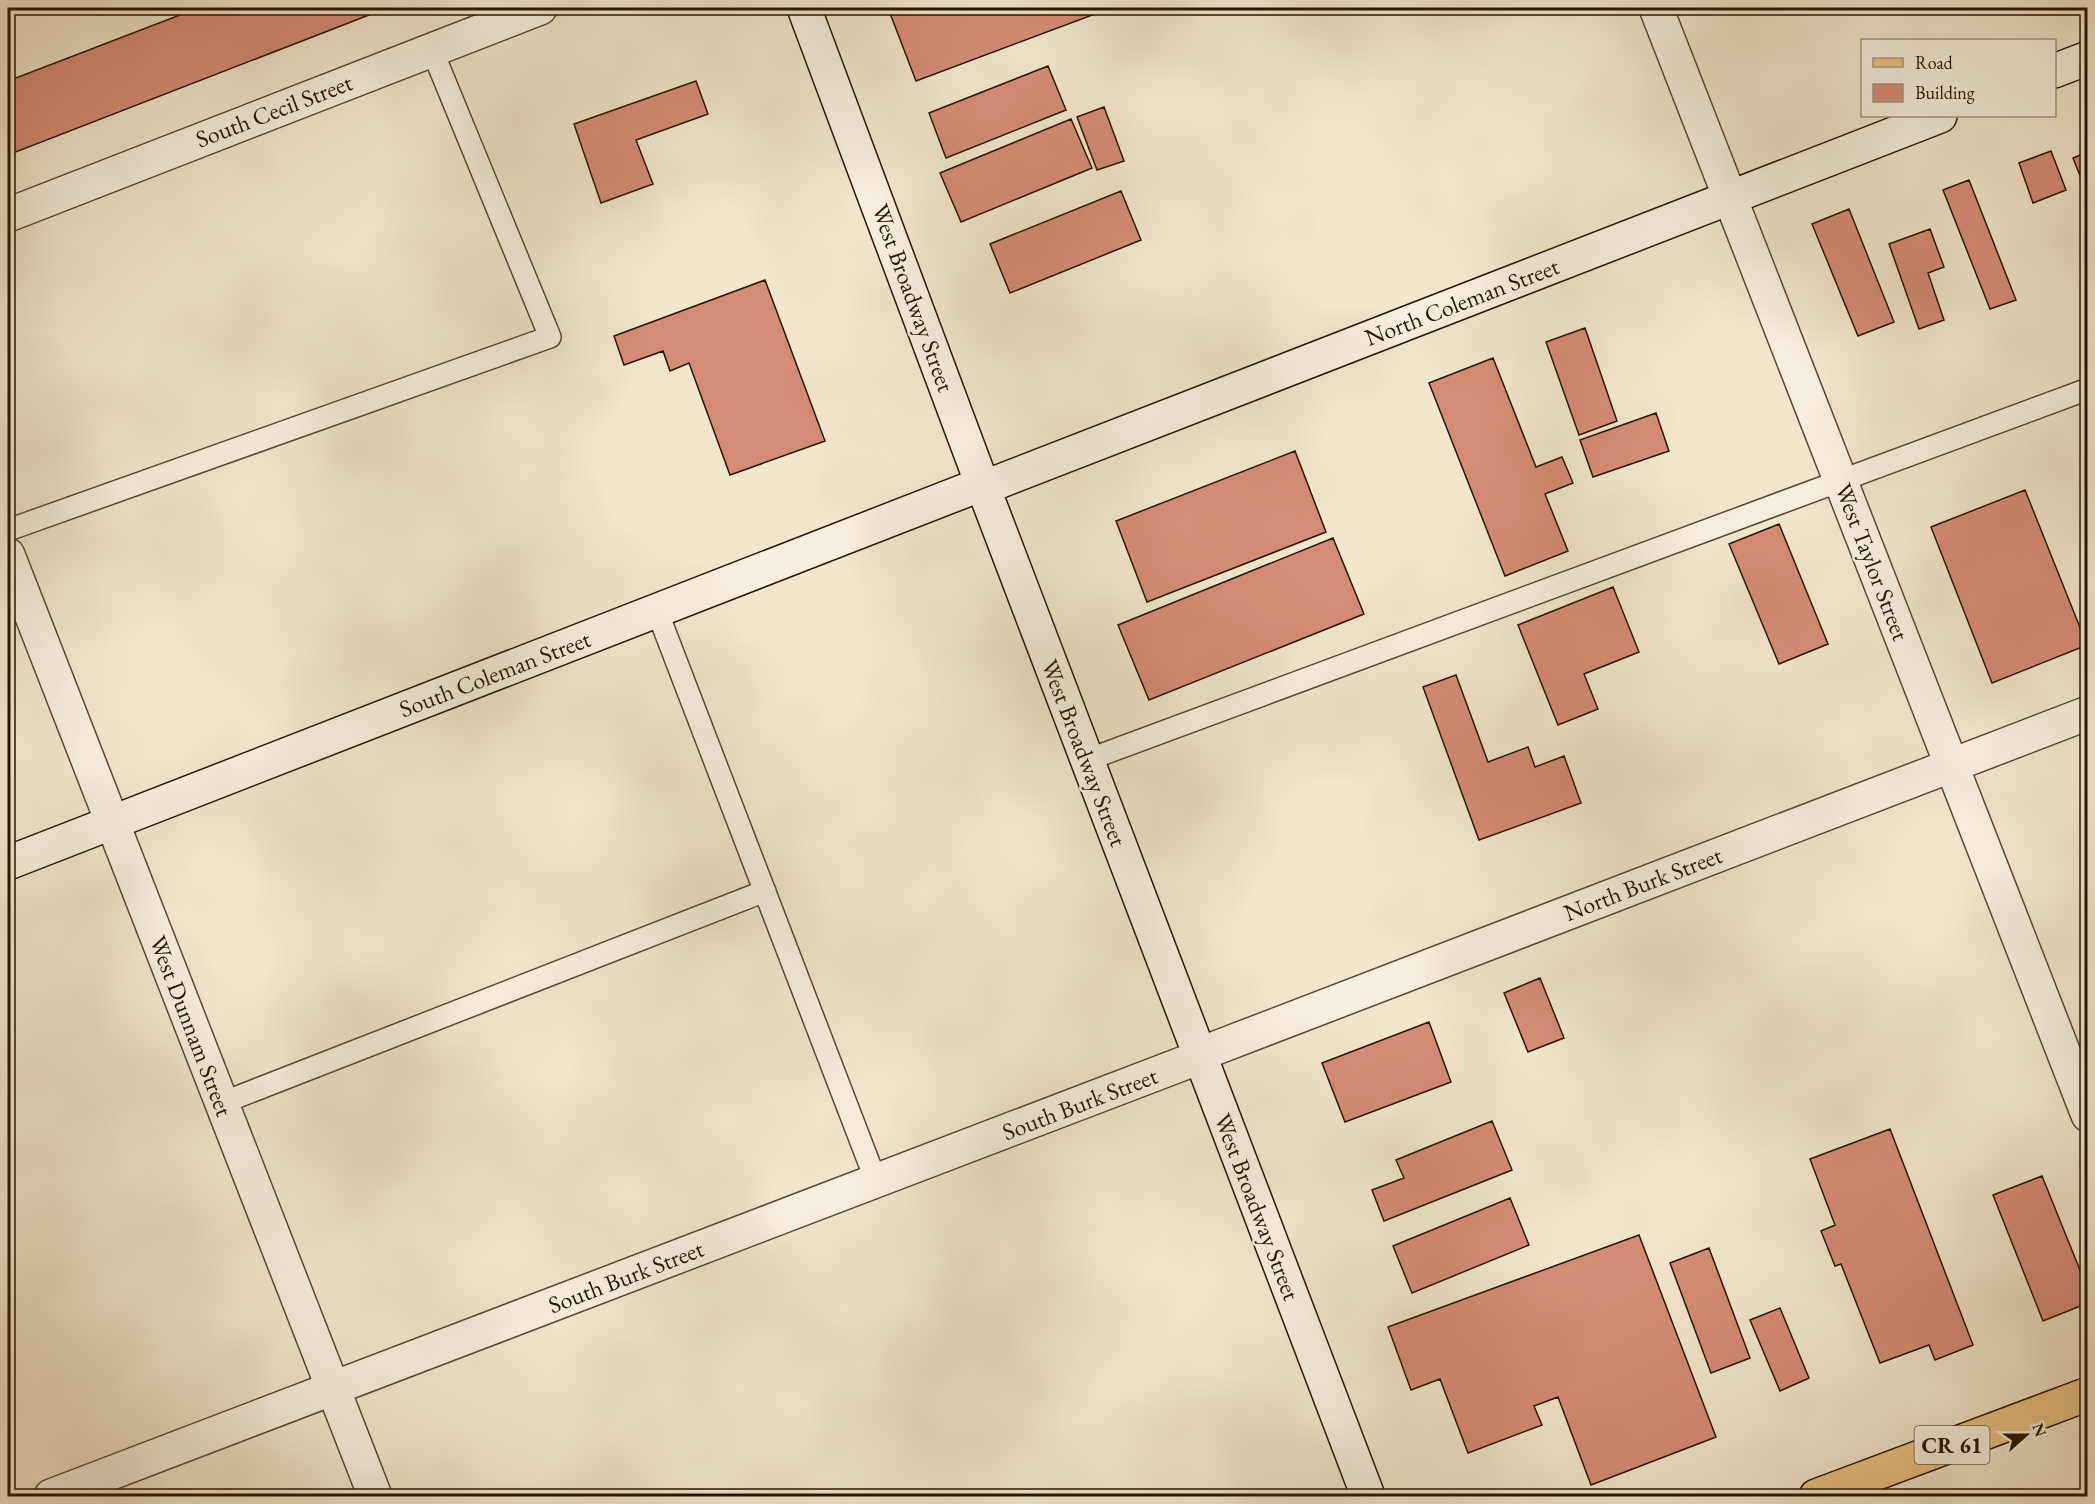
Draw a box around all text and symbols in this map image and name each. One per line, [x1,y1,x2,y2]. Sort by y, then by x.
legend [1861,39,2056,117]
text: Road [1915,51,1954,74]
street label: South Cecil Street [191,66,357,155]
text: Building [1915,81,1975,104]
street label: West Broadway Street [865,200,962,396]
street label: North Coleman Street [1360,250,1564,353]
street label: West Taylor Street [1828,479,1917,645]
street label: South Coleman Street [395,623,595,724]
street label: West Broadway Street [1035,655,1135,851]
street label: North Burk Street [1559,839,1727,928]
street label: West Dunnam Street [143,931,240,1121]
street label: South Burk Street [998,1060,1162,1147]
street label: West Broadway Street [1208,1109,1308,1305]
street label: South Burk Street [544,1233,708,1320]
north arrow [1996,1405,2056,1465]
text: N [2027,1420,2052,1440]
road number: CR 61 [1914,1426,1990,1464]

